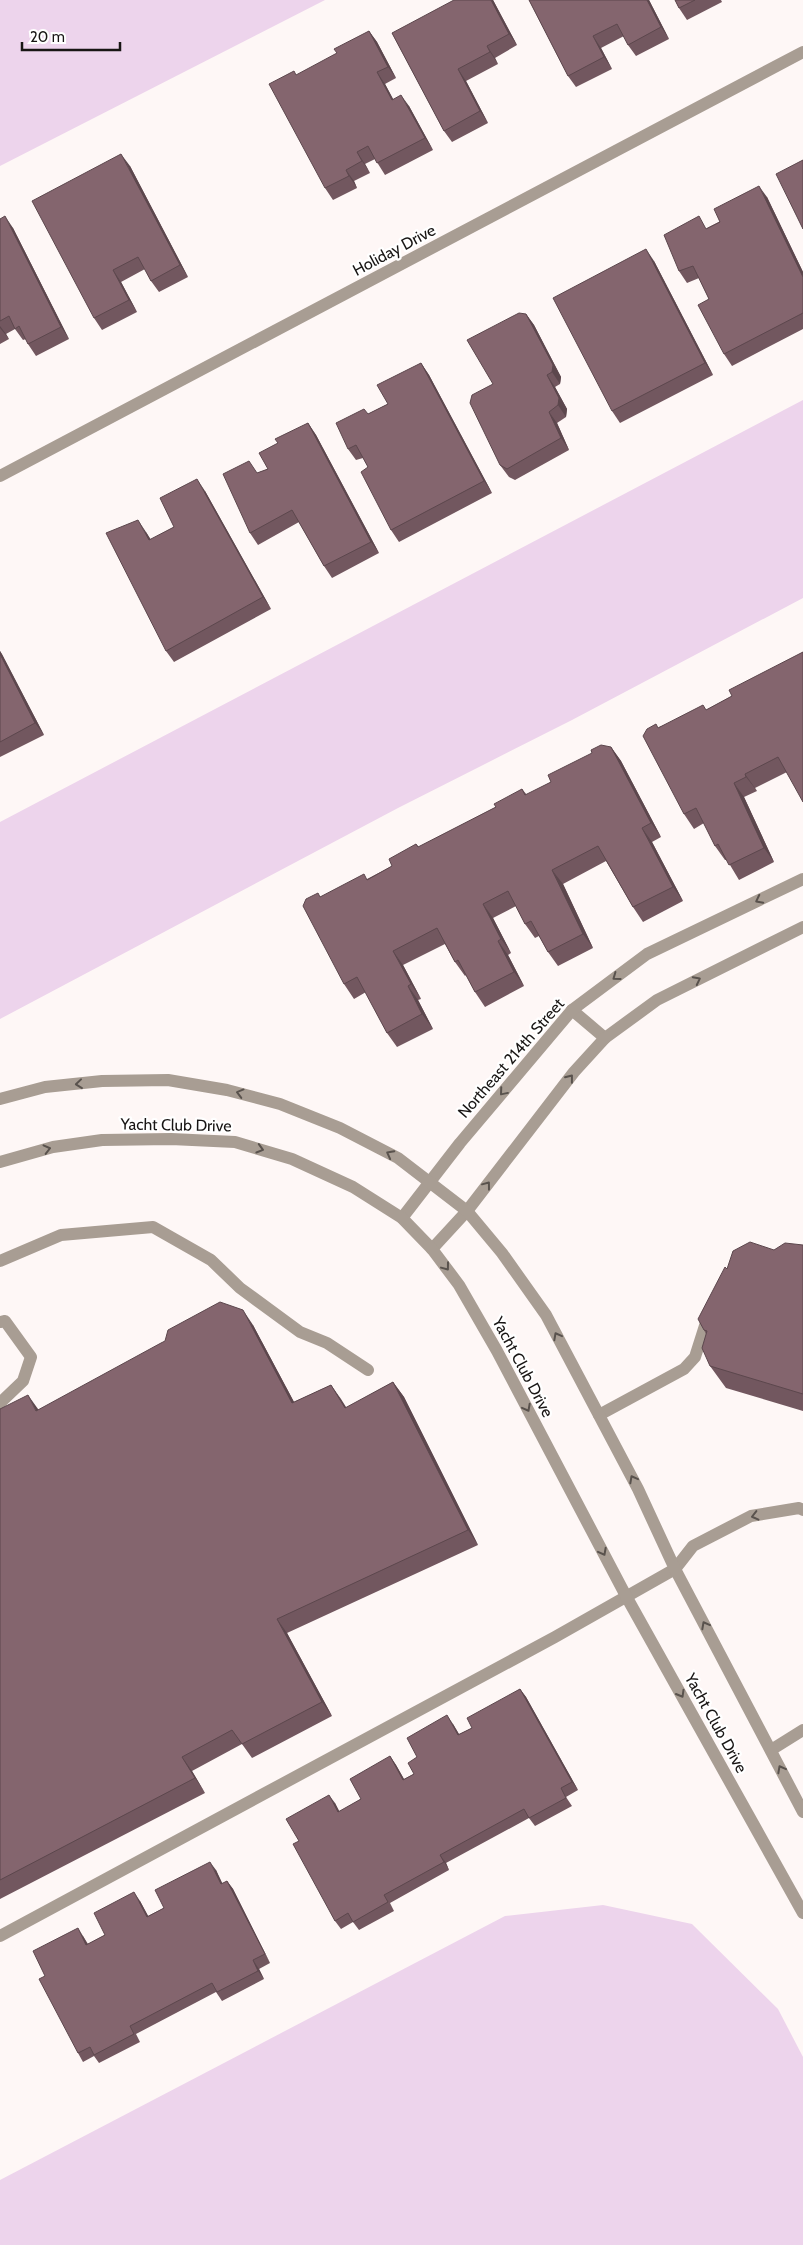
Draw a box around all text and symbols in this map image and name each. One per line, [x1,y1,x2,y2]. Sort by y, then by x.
scale bar [22,20,120,52]
text: 20 m [30,28,65,46]
street label: Holiday Drive [349,220,439,280]
one-way arrow [756,894,765,904]
one-way arrow [613,971,622,980]
one-way arrow [692,976,701,986]
street label: Northeast 214th Street [454,994,568,1122]
one-way arrow [564,1075,572,1084]
one-way arrow [74,1078,82,1089]
one-way arrow [500,1086,509,1095]
one-way arrow [236,1089,244,1099]
street label: Yacht Club Drive [119,1115,232,1135]
one-way arrow [43,1144,52,1155]
one-way arrow [256,1144,264,1154]
one-way arrow [386,1150,395,1160]
one-way arrow [481,1181,490,1191]
one-way arrow [440,1261,449,1271]
street label: Yacht Club Drive [488,1313,557,1420]
one-way arrow [553,1332,563,1341]
one-way arrow [521,1403,531,1412]
one-way arrow [629,1476,639,1485]
one-way arrow [751,1510,760,1521]
one-way arrow [597,1547,607,1556]
one-way arrow [701,1622,711,1631]
street label: Yacht Club Drive [680,1669,751,1776]
one-way arrow [675,1689,685,1698]
one-way arrow [777,1765,787,1774]

